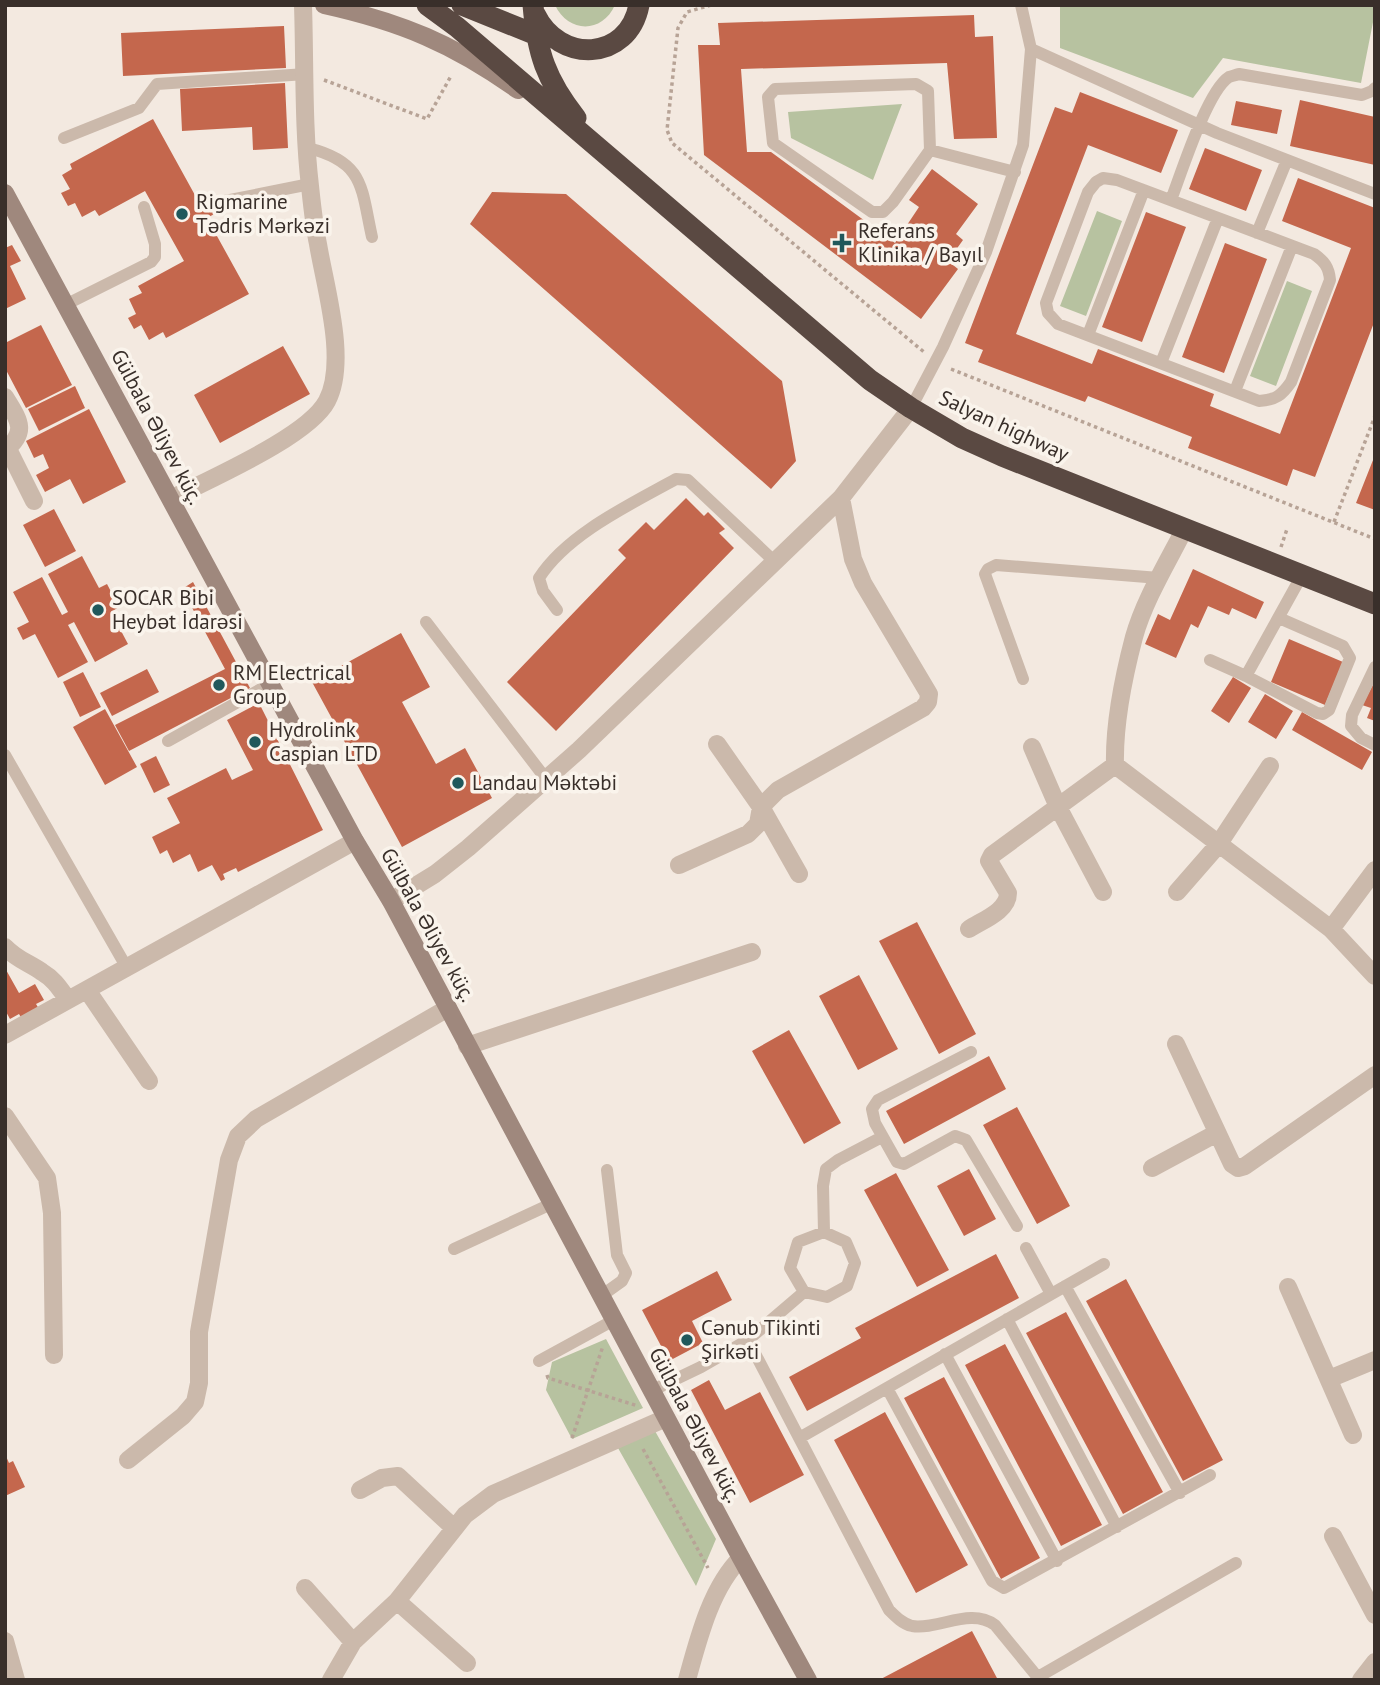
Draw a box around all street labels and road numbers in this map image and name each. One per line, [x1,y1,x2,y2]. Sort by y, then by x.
street label: Gülbala Əliyev küç. [105,345,210,509]
street label: Salyan highway [935,384,1074,468]
street label: Gülbala Əliyev küç. [375,843,482,1006]
street label: Gülbala Əliyev küç. [643,1343,748,1507]

